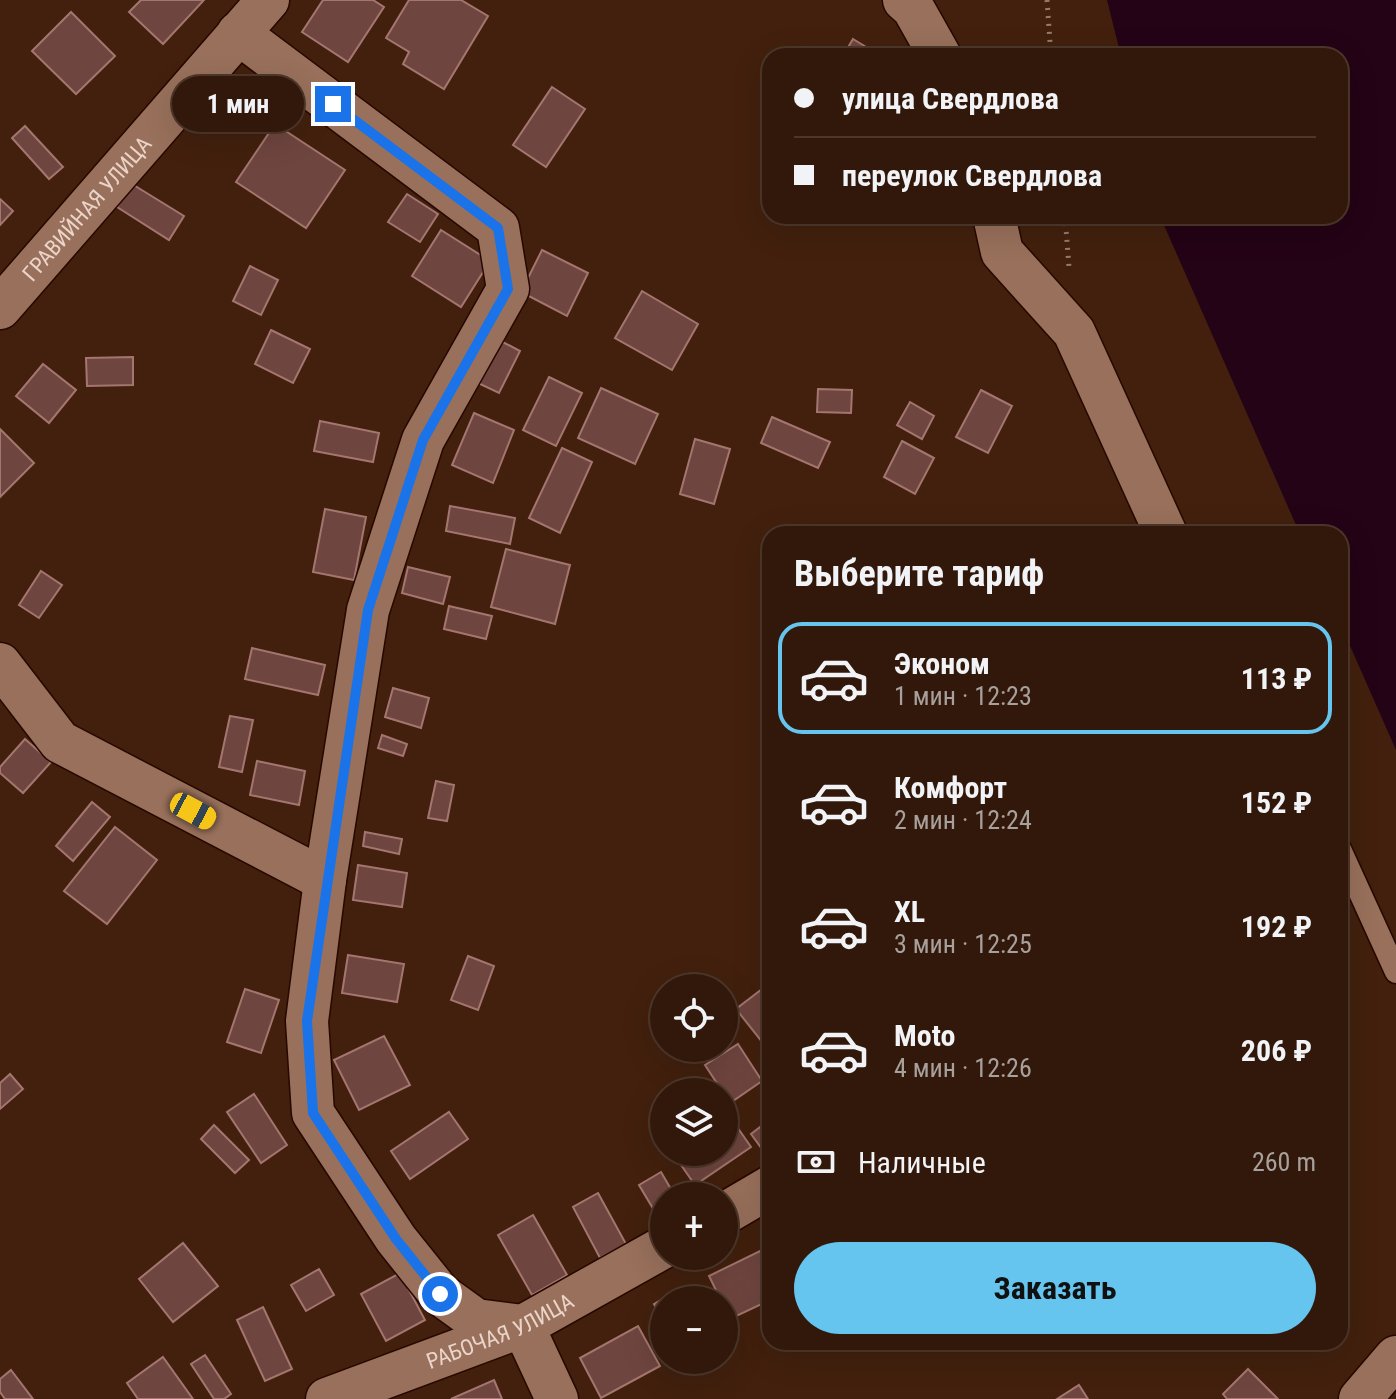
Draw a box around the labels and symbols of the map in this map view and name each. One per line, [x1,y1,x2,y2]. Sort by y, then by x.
callout: 1 мин [173,76,305,132]
route end [315,86,351,122]
street label: ГРАВИЙНАЯ УЛИЦА [17,131,156,286]
car [166,789,220,833]
route start [422,1276,458,1312]
street label: РАБОЧАЯ УЛИЦА [423,1288,578,1373]

